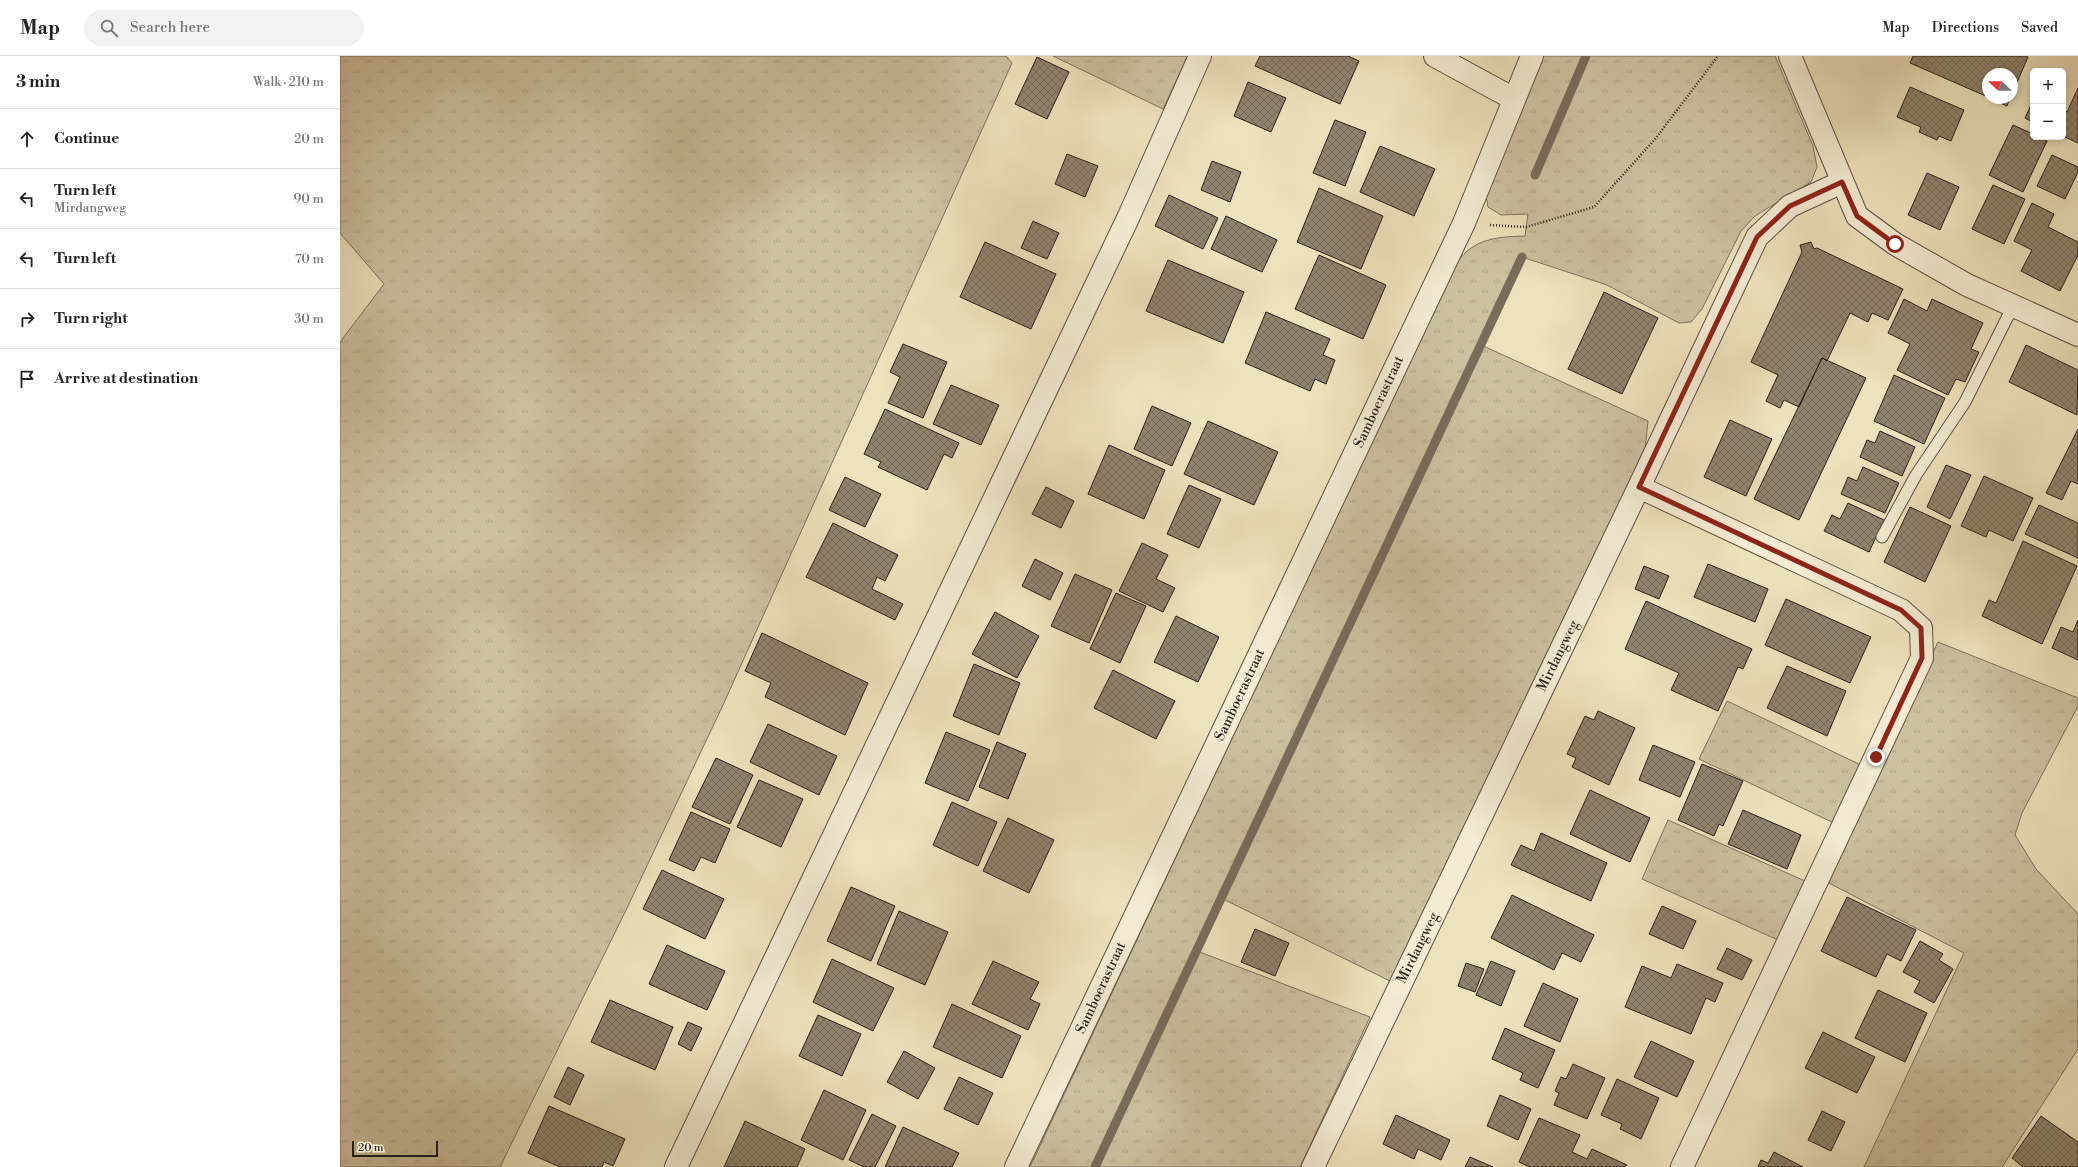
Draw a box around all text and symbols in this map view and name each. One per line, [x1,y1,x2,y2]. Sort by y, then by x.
search box [84,10,364,46]
text: Map [20,16,60,40]
icon: search [98,17,120,39]
text: Search here [130,18,210,37]
text: Map [1882,19,1910,37]
text: Directions [1932,19,1999,37]
text: Saved [2021,19,2058,37]
north arrow [1982,68,2018,104]
map controls [2030,68,2066,140]
button: + [2030,68,2066,104]
text: 3 min [16,71,60,93]
text: Walk · 210 m [253,74,324,90]
button: − [2030,104,2066,140]
icon: ahead [16,128,38,150]
text: Continue [54,129,119,148]
text: 20 m [294,131,324,147]
text: Turn left [54,181,116,200]
icon: left [16,188,38,210]
text: 90 m [293,191,324,207]
text: Mirdangweg [54,200,126,216]
route start [1886,235,1904,253]
icon: left [16,248,38,270]
text: Turn left [54,249,116,268]
text: 70 m [295,251,324,267]
icon: right [16,308,38,330]
text: Turn right [54,309,128,328]
text: 30 m [294,311,324,327]
street label: Samboerastraat [1350,353,1408,451]
icon: arrive [16,368,38,390]
text: Arrive at destination [54,369,198,388]
street label: Mirdangweg [1533,617,1583,695]
street label: Samboerastraat [1211,646,1269,744]
route end [1867,748,1885,766]
street label: Mirdangweg [1393,909,1443,987]
street label: Samboerastraat [1072,939,1130,1037]
scale bar [352,1139,438,1158]
text: 20 m [358,1141,383,1155]

